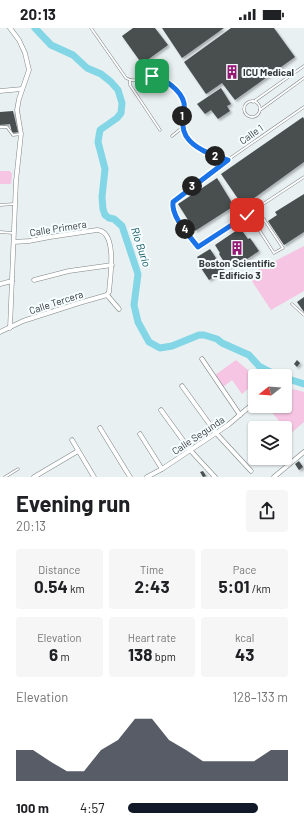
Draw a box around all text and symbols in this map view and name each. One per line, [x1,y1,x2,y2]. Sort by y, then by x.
text: 20:13 [20,5,56,23]
pin [135,59,169,93]
building icon: ICU Medical [224,64,240,80]
icon: arrive [141,65,163,87]
place label: ICU Medical [243,66,294,78]
pin: 1 [172,106,192,126]
text: 1 [180,109,184,122]
street label: Calle 1 [237,121,265,147]
pin: 2 [205,146,225,166]
text: 2 [212,149,218,162]
pin: 3 [182,176,202,196]
text: 3 [189,179,195,192]
pin [230,198,264,232]
icon: check [236,204,258,226]
street label: Calle Primera [29,218,87,238]
pin: 4 [175,219,195,239]
text: 4 [182,222,188,235]
water label: Río Burío [129,225,154,269]
building icon: Boston Scientific - Edificio 3 [229,240,245,256]
place label: Boston Scientific - Edificio 3 [199,257,276,281]
street label: Calle Tercera [27,288,85,316]
north arrow [248,369,292,413]
map controls [248,369,292,465]
street label: Calle Segunda [169,413,227,457]
button: layers [248,421,292,465]
text: Evening run [16,490,130,516]
button: share [246,490,288,532]
text: 20:13 [16,518,46,534]
text: Distance [38,563,80,576]
text: Time [140,563,164,576]
text: Pace [233,563,256,576]
text: 0.54 [34,576,68,596]
text: 2:43 [134,576,170,596]
text: 5:01 [219,576,249,596]
text: km [68,582,85,595]
text: /km [249,582,271,595]
text: Elevation [37,631,81,644]
text: Heart rate [128,631,176,644]
text: kcal [235,631,254,644]
text: 6 [49,644,58,664]
text: 138 [128,644,153,664]
text: 43 [235,644,254,664]
text: m [58,650,70,663]
text: bpm [153,650,176,663]
text: Elevation [16,689,68,705]
text: 128–133 m [233,689,288,705]
text: 100 m [16,800,49,816]
text: 4:57 [80,800,104,816]

